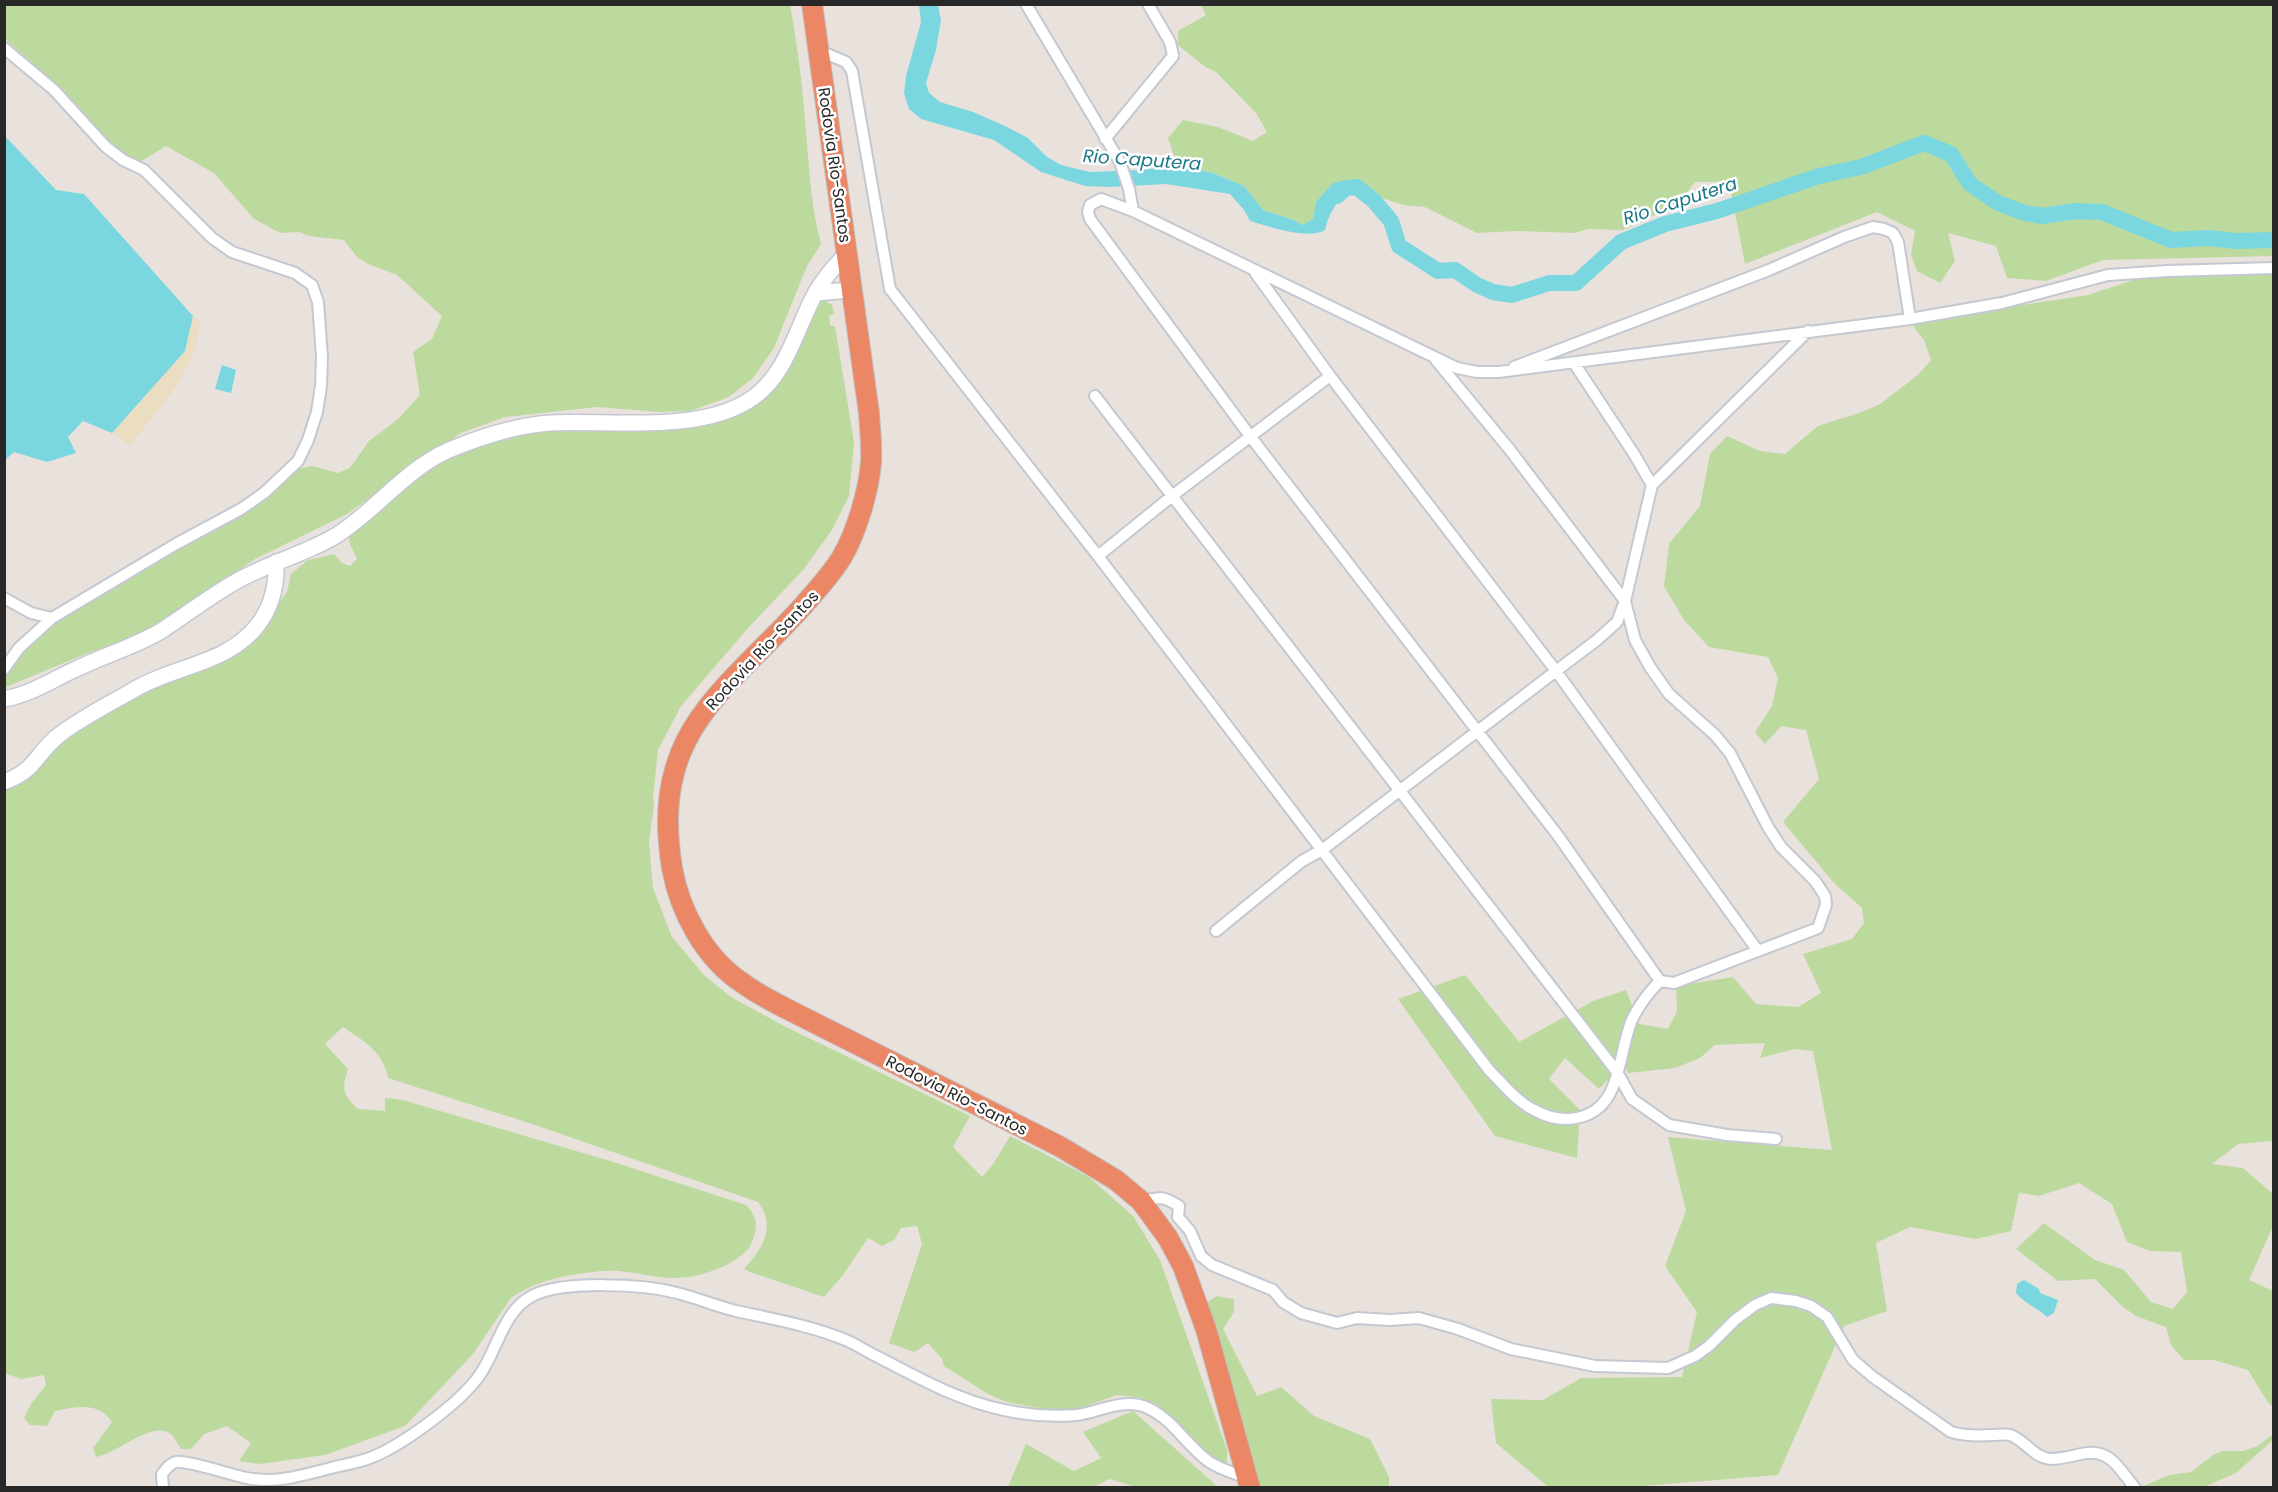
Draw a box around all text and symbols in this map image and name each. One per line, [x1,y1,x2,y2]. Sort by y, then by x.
street label: Rodovia Rio-Santos [812,86,857,244]
water label: Rio Caputera [1082,143,1202,176]
water label: Rio Caputera [1620,170,1740,231]
street label: Rodovia Rio-Santos [701,585,824,715]
street label: Rodovia Rio-Santos [882,1050,1032,1141]

